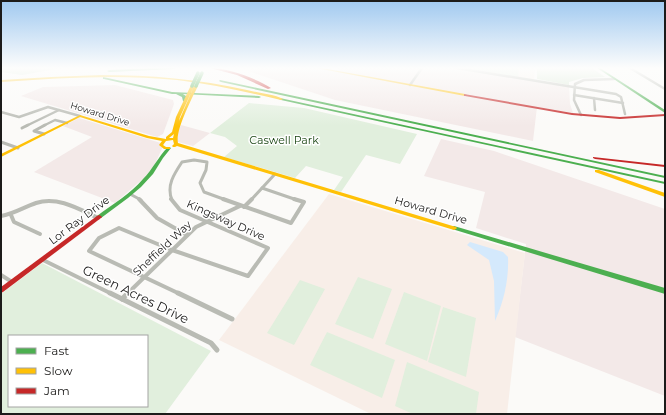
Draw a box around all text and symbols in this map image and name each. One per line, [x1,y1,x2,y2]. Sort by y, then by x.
street label: Howard Drive [69,99,132,128]
park label: Caswell Park [249,133,319,147]
street label: Lor Ray Drive [46,192,112,247]
street label: Howard Drive [393,193,469,227]
street label: Kingsway Drive [185,196,268,244]
street label: Sheffield Way [130,217,194,279]
street label: Green Acres Drive [80,261,192,327]
legend [8,335,148,407]
text: Fast [44,343,69,358]
text: Slow [44,363,73,378]
text: Jam [43,383,70,398]

